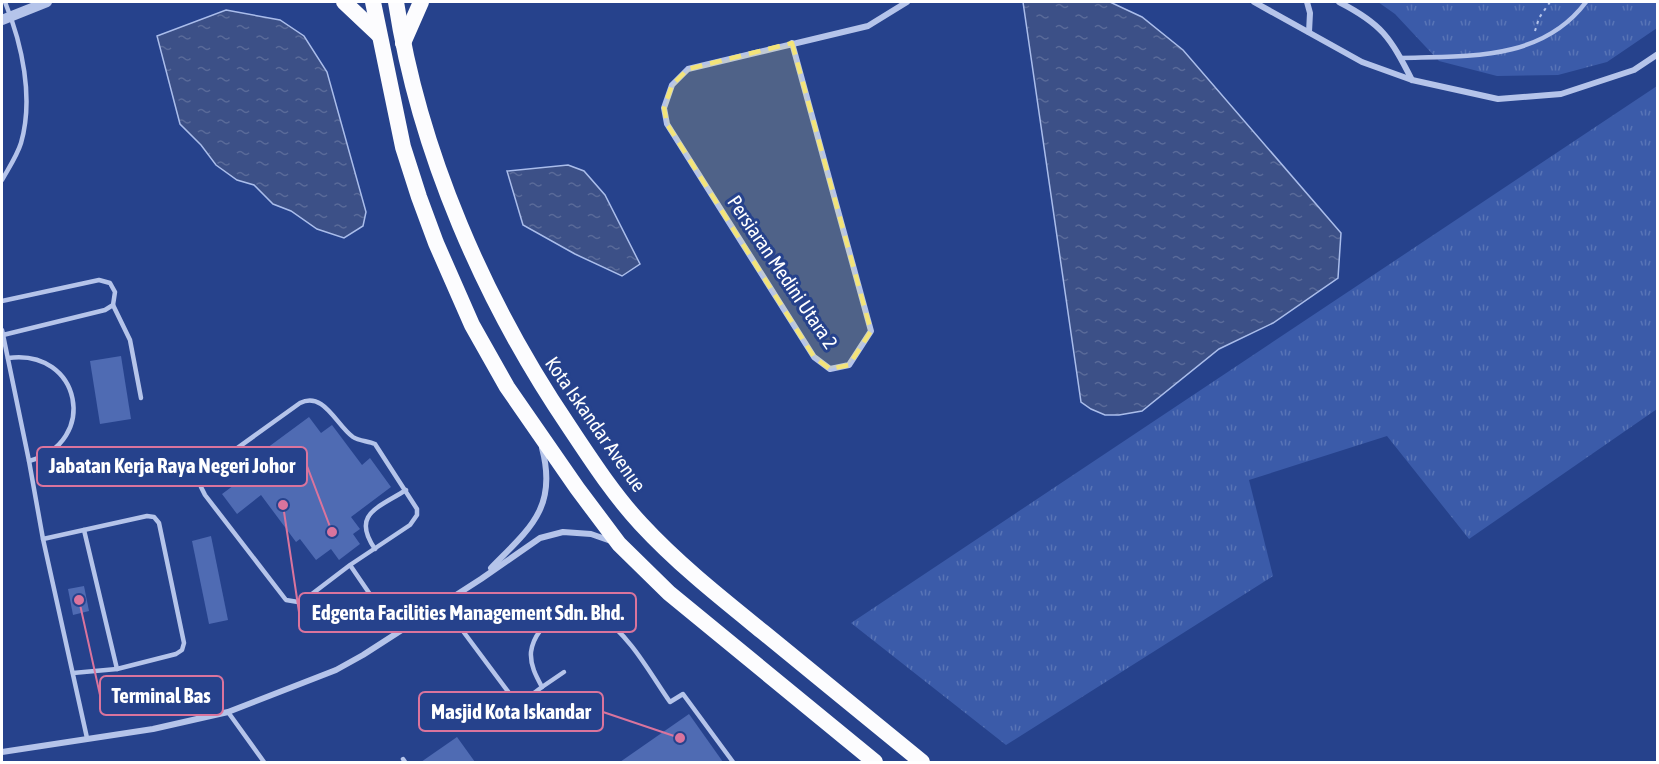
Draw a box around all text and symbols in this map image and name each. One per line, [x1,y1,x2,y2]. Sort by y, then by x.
street label: Persiaran Medini Utara 2 [723,191,843,353]
street label: Kota Iskandar Avenue [541,352,651,496]
callout: Jabatan Kerja Raya Negeri Johor [37,447,307,486]
text: Jabatan Kerja Raya Negeri Johor [48,453,296,477]
callout: Edgenta Facilities Management Sdn. Bhd. [299,593,636,632]
text: Edgenta Facilities Management Sdn. Bhd. [312,600,625,624]
callout: Terminal Bas [100,676,223,715]
text: Terminal Bas [111,683,211,707]
callout: Masjid Kota Iskandar [419,692,603,731]
text: Masjid Kota Iskandar [431,699,592,723]

